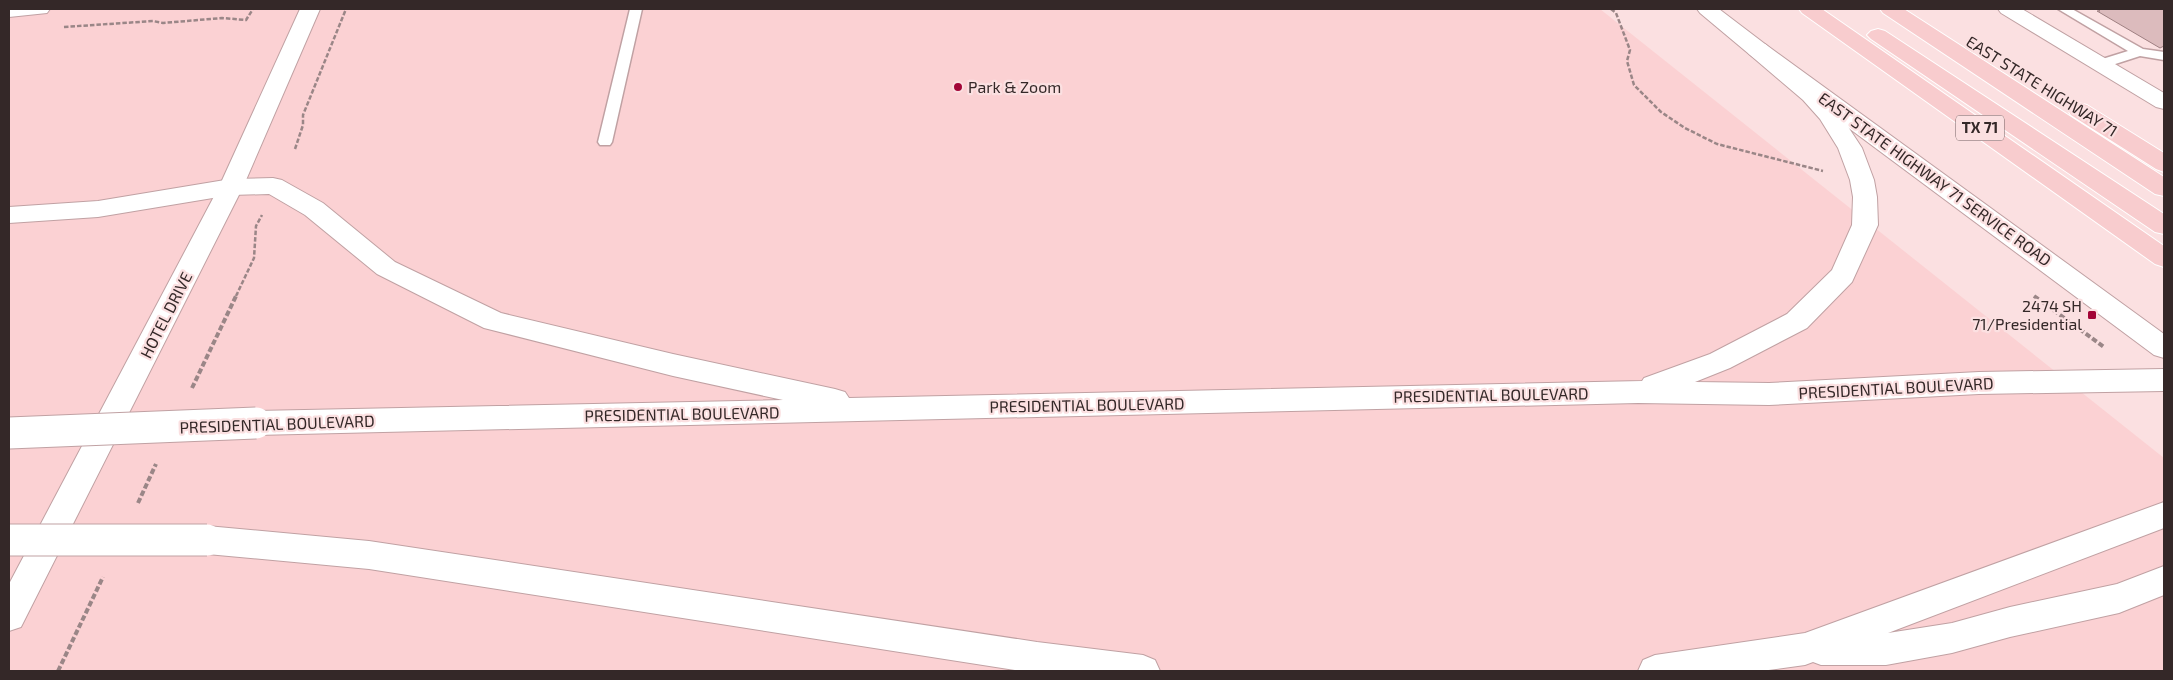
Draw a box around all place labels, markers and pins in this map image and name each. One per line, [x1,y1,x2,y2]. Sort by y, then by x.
place label: Park & Zoom [968,77,1061,96]
marker: Park & Zoom [952,81,964,93]
place label: 2474 SH 71/Presidential [1972,296,2082,333]
marker: 2474 SH 71/Presidential [2086,309,2098,321]

